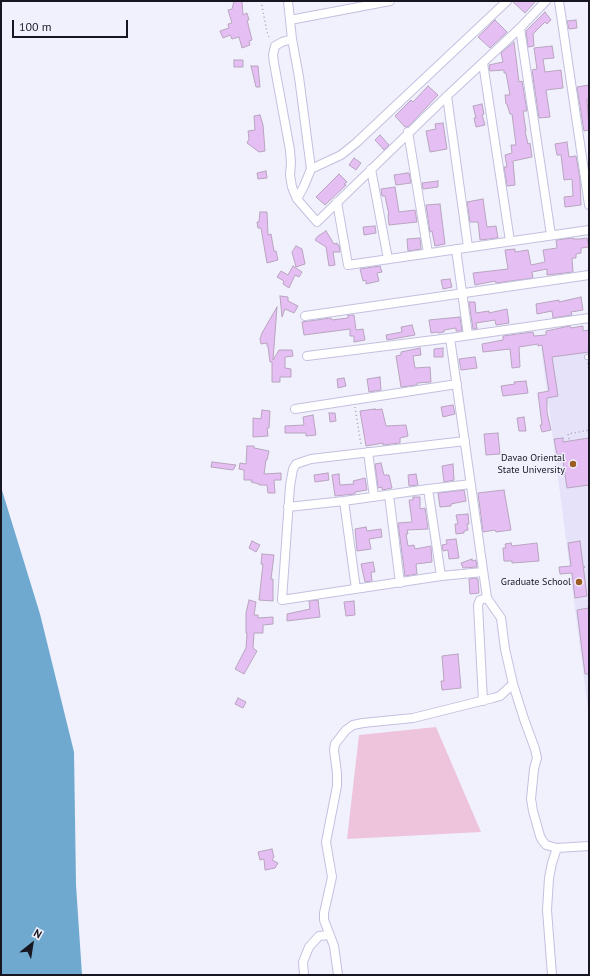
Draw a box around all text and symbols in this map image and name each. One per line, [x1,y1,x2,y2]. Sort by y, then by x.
scale bar [14,12,130,38]
text: 100 m [19,19,52,34]
place label: Davao Oriental State University [498,452,565,476]
marker: Davao Oriental State University [568,459,578,469]
place label: Graduate School [501,576,571,588]
marker: Graduate School [574,577,584,587]
north arrow [12,924,52,964]
text: N [31,926,45,941]

